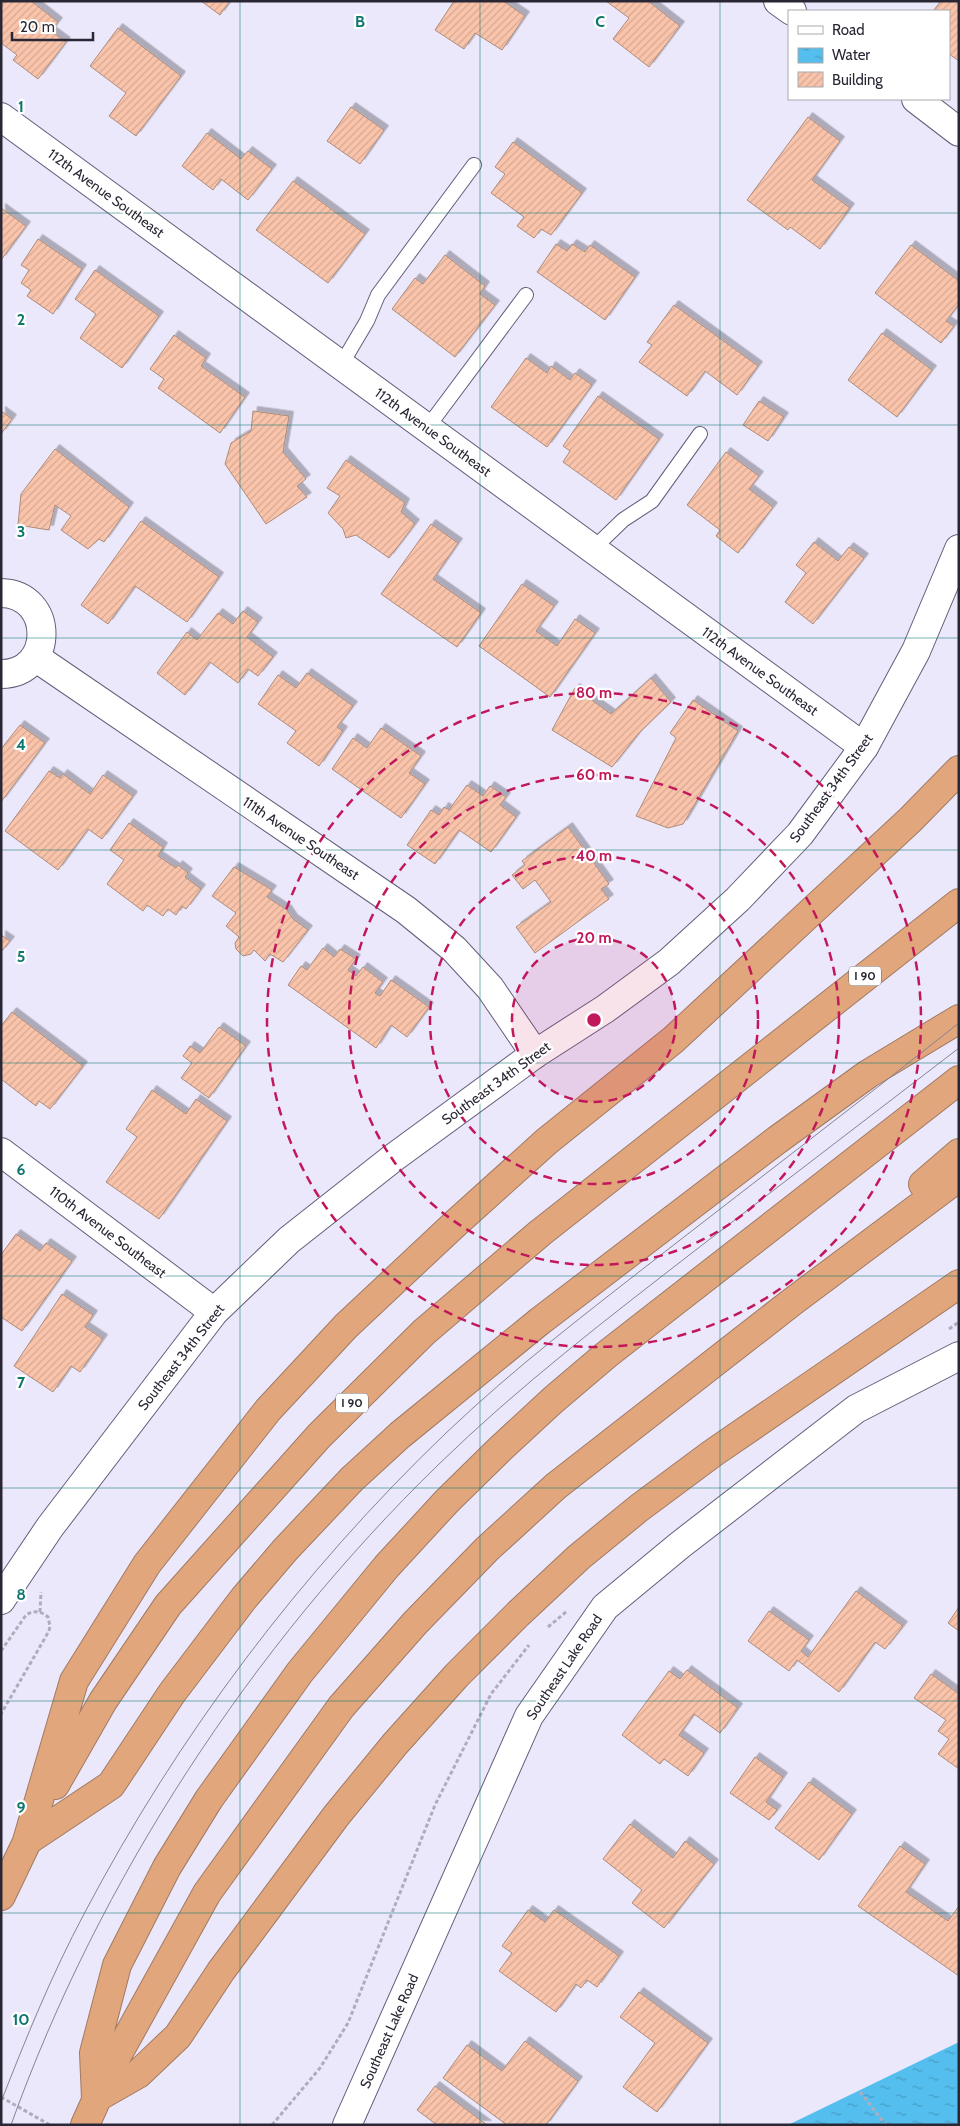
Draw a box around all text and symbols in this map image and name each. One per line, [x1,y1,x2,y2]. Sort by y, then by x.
scale bar [12,10,94,42]
legend [788,10,950,100]
text: B [355,12,365,31]
text: C [595,12,605,31]
text: 20 m [20,18,55,36]
text: Road [832,21,865,39]
text: Water [832,46,870,64]
text: Building [832,71,883,89]
text: 1 [18,97,24,116]
street label: 112th Avenue Southeast [44,145,168,241]
text: 2 [17,310,25,329]
street label: 112th Avenue Southeast [371,384,495,480]
text: 3 [17,522,25,541]
street label: 112th Avenue Southeast [698,623,822,719]
text: 80 m [576,684,612,702]
street label: Southeast 34th Street [785,730,877,846]
text: 4 [16,735,26,754]
text: 60 m [576,766,612,784]
street label: 111th Avenue Southeast [239,792,363,884]
text: 40 m [576,847,612,865]
text: 20 m [577,929,611,947]
text: 5 [17,947,25,966]
road number: I 90 [849,966,881,986]
centre of rings [585,1011,603,1029]
street label: Southeast 34th Street [438,1037,554,1129]
text: 6 [17,1160,26,1179]
street label: 110th Avenue Southeast [46,1182,170,1282]
street label: Southeast 34th Street [134,1300,228,1414]
text: 7 [17,1373,26,1392]
road number: I 90 [336,1394,368,1412]
text: 8 [16,1585,26,1604]
street label: Southeast Lake Road [522,1611,606,1723]
text: 9 [17,1798,26,1817]
street label: Southeast Lake Road [356,1971,422,2091]
text: 10 [12,2010,30,2029]

